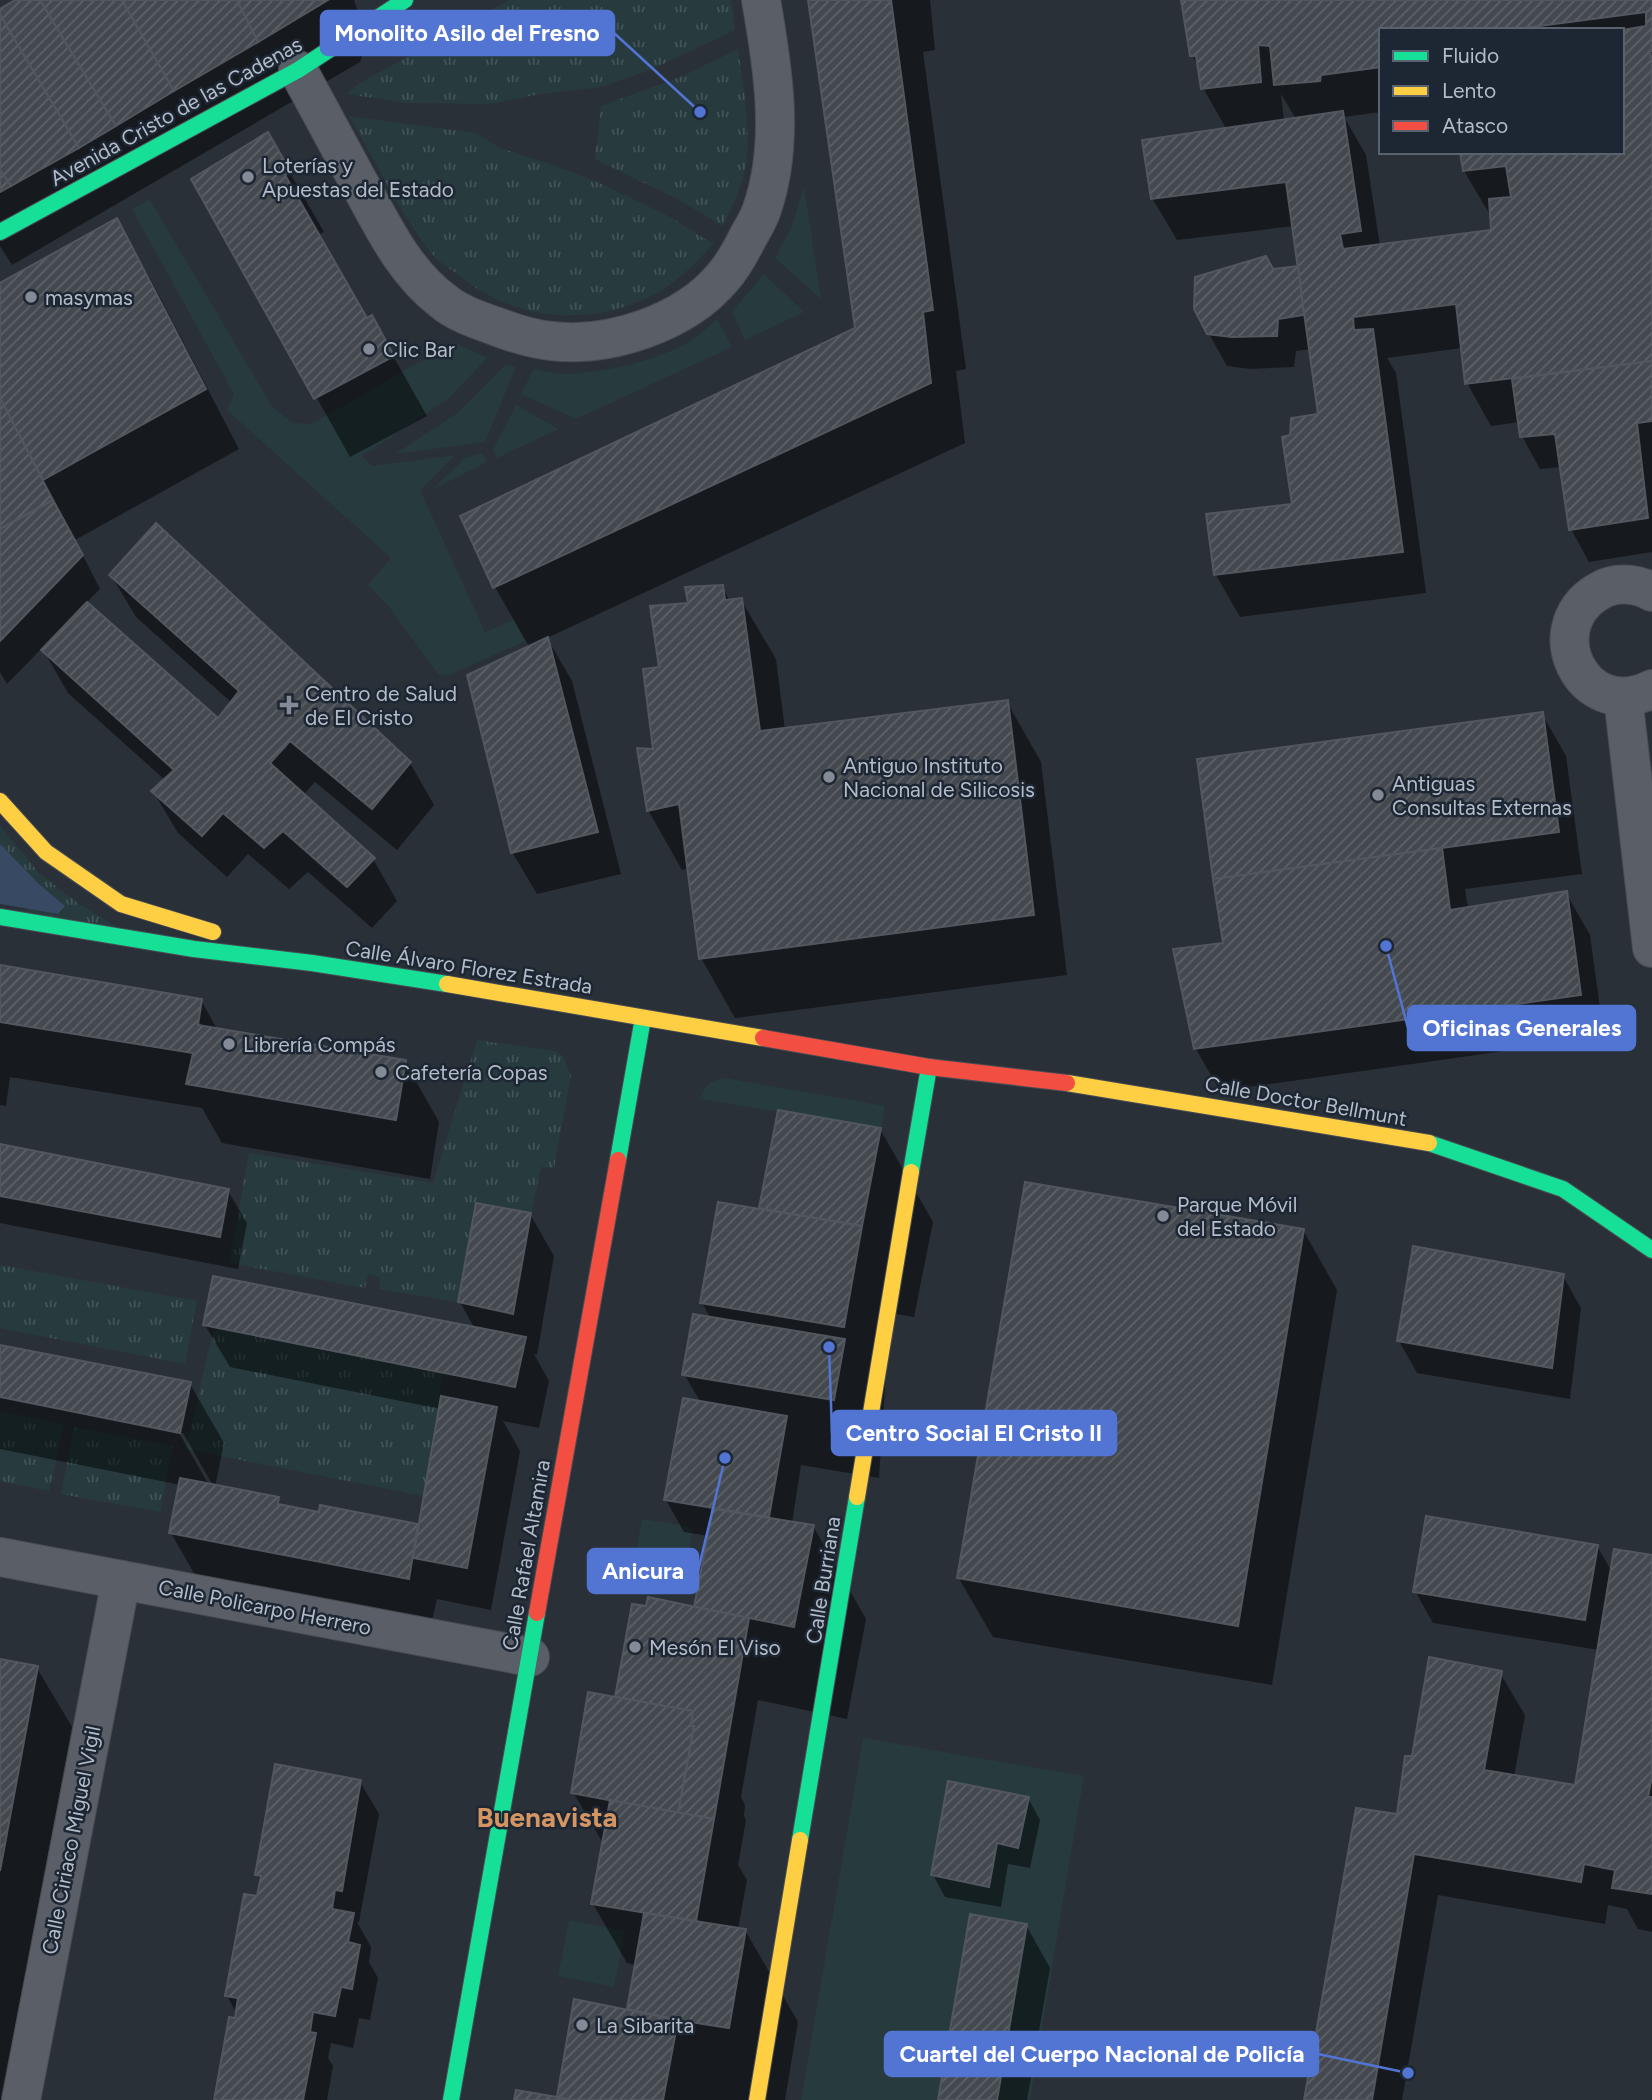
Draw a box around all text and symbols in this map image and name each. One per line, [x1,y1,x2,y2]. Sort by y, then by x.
callout: Monolito Asilo del Fresno [321,11,614,55]
text: Monolito Asilo del Fresno [334,19,600,47]
legend [1379,28,1624,154]
street label: Avenida Cristo de las Cadenas [46,31,306,191]
text: Fluido [1442,43,1499,68]
text: Lento [1442,78,1496,103]
text: Atasco [1442,113,1508,138]
place label: Loterías y Apuestas del Estado [262,153,454,202]
marker: Loterías y Apuestas del Estado [240,169,256,185]
place label: masymas [45,285,133,310]
marker: masymas [23,289,39,305]
place label: Clic Bar [383,337,455,362]
marker: Clic Bar [361,341,377,357]
place label: Centro de Salud de El Cristo [305,681,457,730]
marker: Centro de Salud de El Cristo [279,695,299,715]
place label: Antiguo Instituto Nacional de Silicosis [843,753,1035,802]
marker: Antiguo Instituto Nacional de Silicosis [821,769,837,785]
place label: Antiguas Consultas Externas [1392,771,1572,820]
marker: Antiguas Consultas Externas [1370,787,1386,803]
street label: Calle Álvaro Florez Estrada [344,935,594,999]
callout: Oficinas Generales [1408,1006,1635,1050]
text: Oficinas Generales [1423,1014,1622,1042]
place label: Librería Compás [243,1032,396,1057]
marker: Librería Compás [221,1036,237,1052]
place label: Cafetería Copas [395,1060,547,1085]
marker: Cafetería Copas [373,1064,389,1080]
street label: Calle Doctor Bellmunt [1203,1071,1409,1131]
place label: Parque Móvil del Estado [1177,1192,1297,1241]
marker: Parque Móvil del Estado [1155,1208,1171,1224]
callout: Centro Social El Cristo II [832,1411,1116,1455]
text: Centro Social El Cristo II [846,1419,1102,1447]
street label: Calle Rafael Altamira [497,1458,555,1652]
street label: Calle Burriana [801,1515,845,1645]
callout: Anicura [588,1549,698,1593]
text: Anicura [602,1557,684,1585]
street label: Calle Policarpo Herrero [156,1574,374,1640]
place label: Mesón El Viso [649,1635,781,1660]
marker: Mesón El Viso [627,1639,643,1655]
street label: Calle Ciriaco Miguel Vigil [37,1724,105,1956]
district label: Buenavista [477,1800,617,1834]
place label: La Sibarita [596,2013,694,2038]
marker: La Sibarita [574,2017,590,2033]
callout: Cuartel del Cuerpo Nacional de Policía [885,2032,1318,2076]
text: Cuartel del Cuerpo Nacional de Policía [900,2040,1304,2068]

